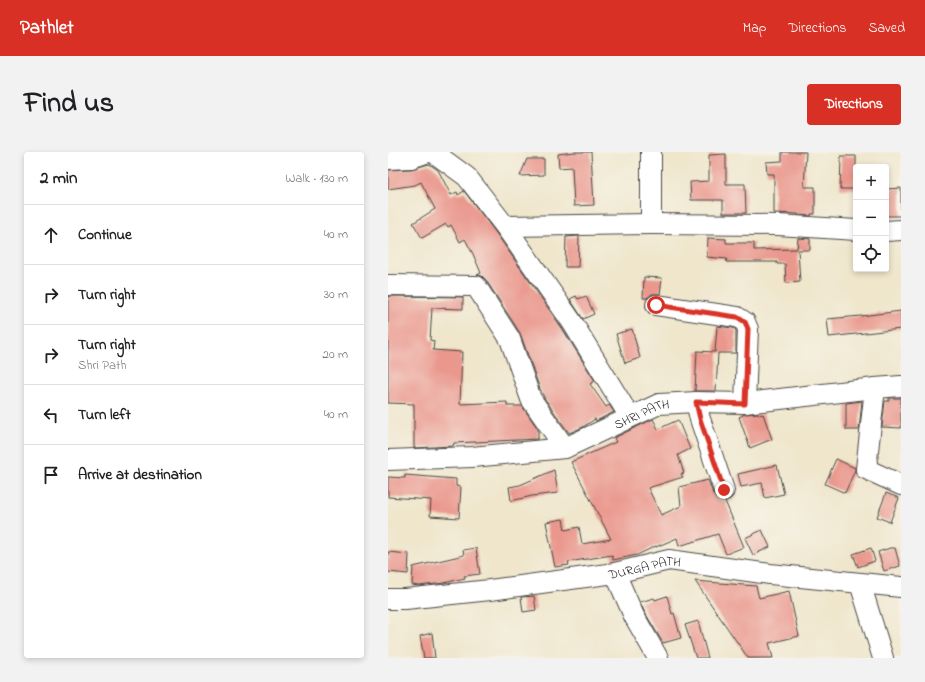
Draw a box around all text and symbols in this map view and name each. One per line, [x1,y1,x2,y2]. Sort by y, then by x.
text: Pathlet [20,15,74,42]
text: Map [743,18,766,39]
text: Directions [788,18,846,39]
text: Saved [868,18,905,39]
text: Find us [24,84,114,125]
button: Directions [807,84,901,125]
map controls [853,164,889,272]
button: + [853,164,889,200]
text: 2 min [40,166,77,191]
text: Walk · 130 m [285,169,348,188]
button: − [853,200,889,236]
icon: ahead [40,224,62,246]
text: Continue [78,224,132,246]
text: 40 m [324,225,348,244]
button: locate [853,236,889,272]
icon: right [40,284,62,306]
text: Turn right [78,284,136,306]
text: 30 m [324,285,348,304]
route start [647,296,665,314]
text: Turn right [78,334,136,356]
icon: right [40,344,62,366]
text: 20 m [323,345,348,364]
text: Shri Path [78,356,126,375]
street label: SHRI PATH [611,395,670,435]
icon: left [40,404,62,426]
text: Turn left [78,404,131,426]
text: 40 m [324,405,348,424]
icon: arrive [40,464,62,486]
text: Arrive at destination [78,464,202,486]
route end [715,481,733,499]
street label: DURGA PATH [606,552,682,585]

